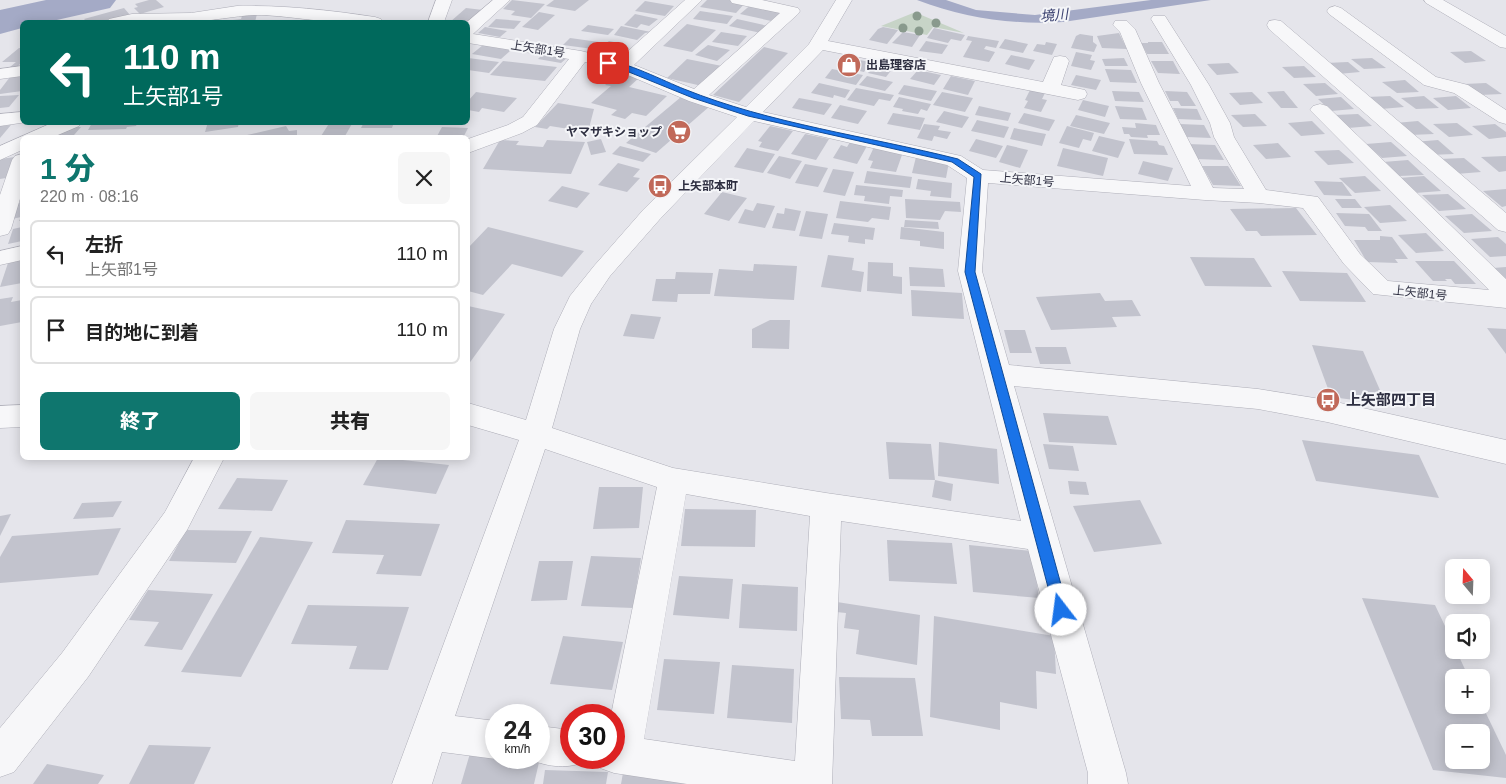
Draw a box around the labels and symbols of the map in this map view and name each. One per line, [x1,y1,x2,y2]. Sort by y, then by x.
water label: 境川 [1039,6,1071,24]
street label: 上矢部1号 [510,38,566,60]
pin [587,42,629,84]
shop icon: 出島理容店 [836,52,862,78]
place label: 出島理容店 [866,58,926,72]
supermarket icon: ヤマザキショップ [666,119,692,145]
place label: ヤマザキショップ [566,125,662,139]
street label: 上矢部1号 [999,171,1055,189]
bus stop icon: 上矢部本町 [647,173,673,199]
place label: 上矢部本町 [678,179,738,193]
street label: 上矢部1号 [1392,283,1448,303]
bus stop icon: 上矢部四丁目 [1315,387,1341,413]
place label: 上矢部四丁目 [1346,391,1436,408]
north arrow [1445,559,1490,604]
position arrow [1034,583,1086,635]
speed limit sign: 30 [560,704,625,769]

